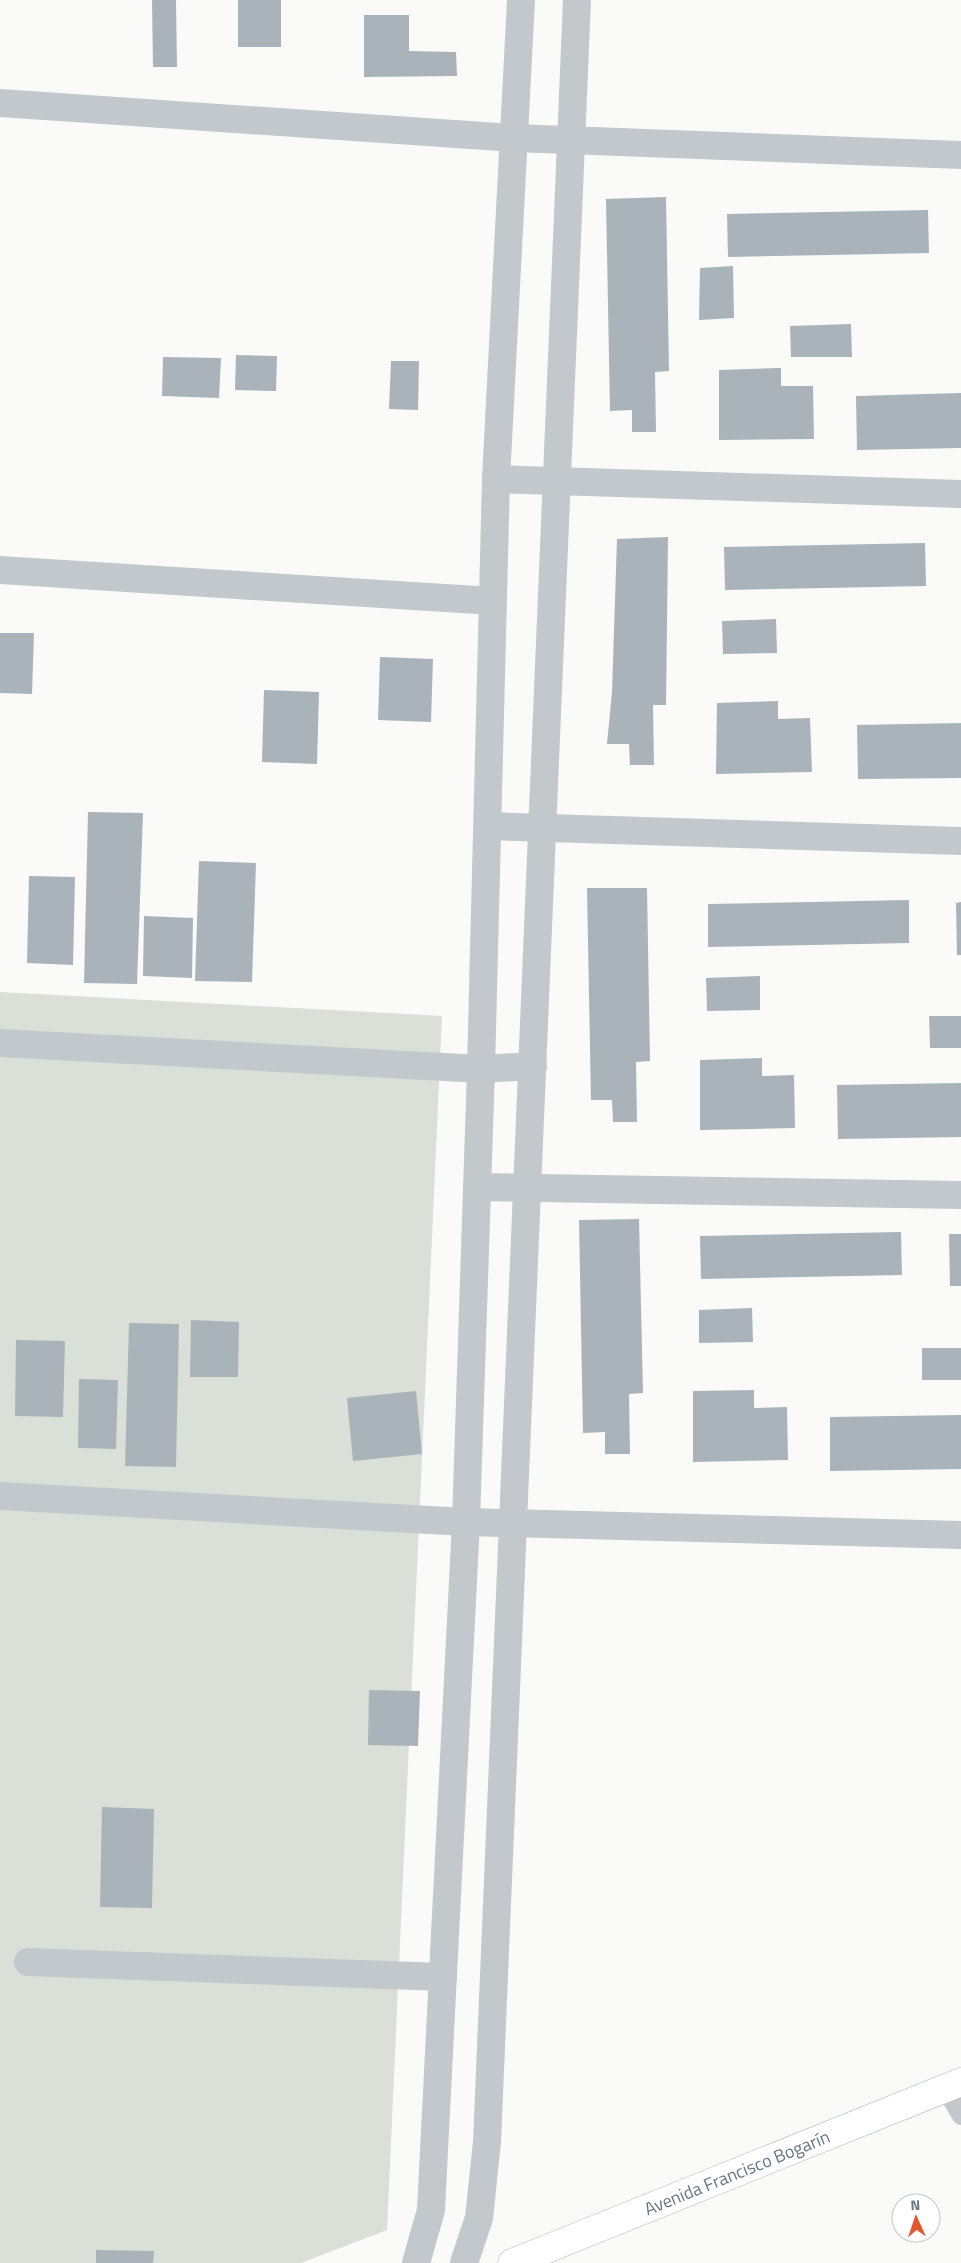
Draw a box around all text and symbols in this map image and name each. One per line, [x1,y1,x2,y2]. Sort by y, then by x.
street label: Avenida Francisco Bogarín [640,2123,834,2222]
north arrow [891,2193,941,2243]
text: N [910,2194,921,2215]

